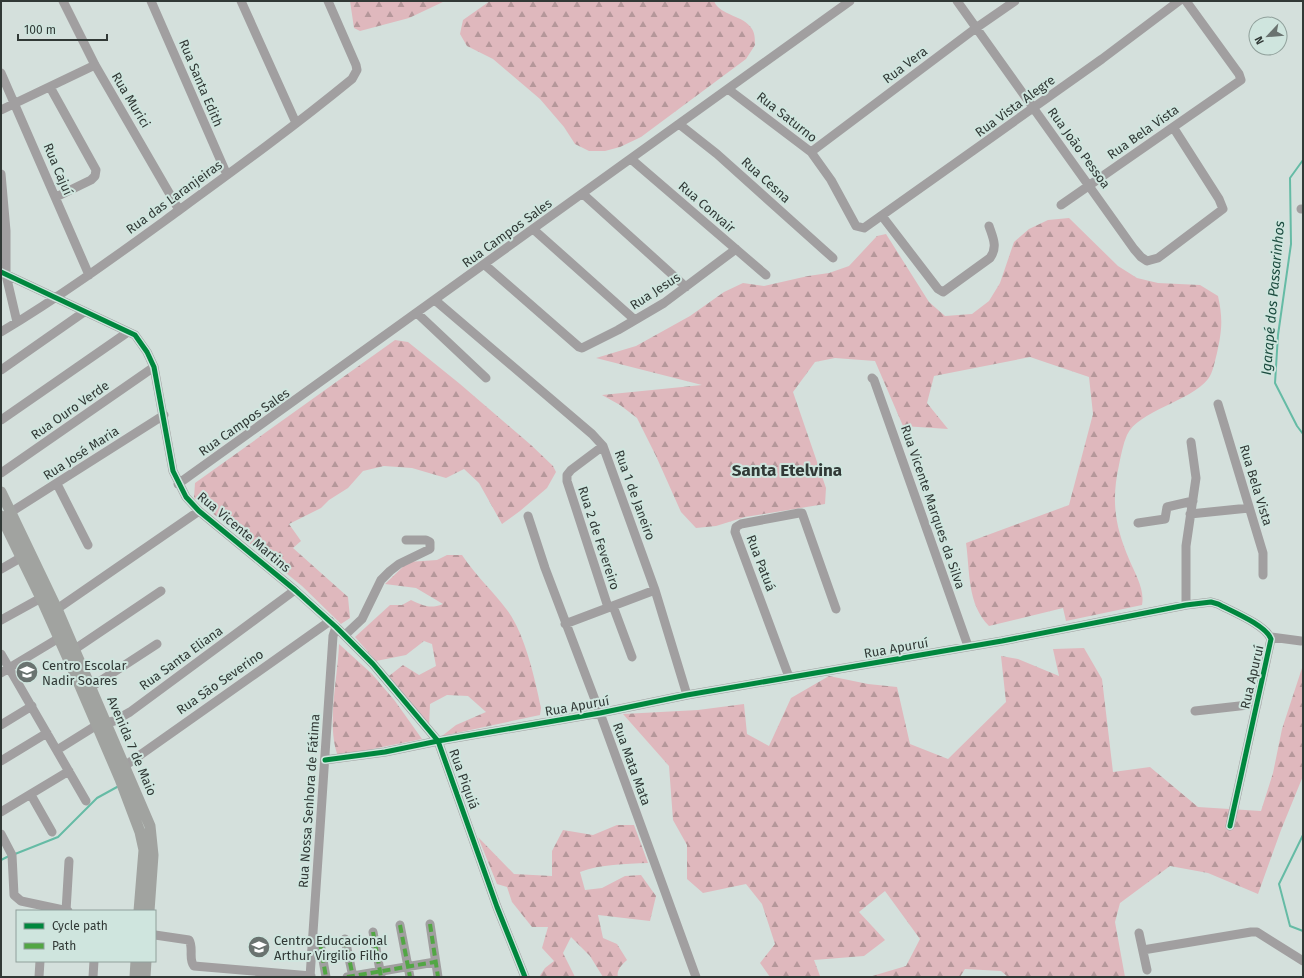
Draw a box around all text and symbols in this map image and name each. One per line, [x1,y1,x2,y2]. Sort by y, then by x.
scale bar [18,16,107,42]
north arrow [1248,16,1288,56]
text: 100 m [24,23,56,37]
text: N [1252,34,1267,46]
street label: Rua Santa Edith [176,37,226,129]
street label: Rua Vera [880,43,930,87]
street label: Rua Murici [109,69,153,131]
street label: Rua Vista Alegre [972,72,1058,140]
street label: Rua Saturno [754,89,820,145]
street label: Rua Bela Vista [1104,102,1182,162]
street label: Rua João Pessoa [1045,105,1113,191]
street label: Rua Cajuí [40,141,76,198]
street label: Rua Cesna [738,154,794,206]
street label: Rua das Laranjeiras [123,157,225,237]
street label: Rua Convair [676,178,738,236]
street label: Rua Campos Sales [459,195,555,271]
water label: Igarapé dos Passarinhos [1258,220,1288,376]
street label: Rua Jesus [627,269,683,313]
street label: Rua Ouro Verde [28,378,112,442]
street label: Rua Campos Sales [196,385,292,459]
street label: Rua José Maria [40,423,122,483]
street label: Rua Vicente Marques da Silva [898,423,968,591]
street label: Rua Bela Vista [1237,443,1275,527]
street label: Rua 1 de Janeiro [612,448,658,542]
district label: Santa Etelvina [732,460,842,481]
street label: Rua 2 de Fevereiro [575,484,623,592]
street label: Rua Vicente Martins [194,489,294,575]
street label: Rua Patuá [743,533,779,593]
street label: Rua Santa Eliana [137,623,225,693]
street label: Rua Apuruí [863,635,930,661]
street label: Rua Apuruí [1237,643,1267,710]
street label: Rua São Severino [174,646,266,718]
place label: Centro Escolar Nadir Soares [42,658,126,688]
school or university icon: Centro Escolar Nadir Soares [14,659,40,685]
street label: Rua Apuruí [544,693,611,719]
street label: Avenida 7 de Maio [104,694,160,798]
street label: Rua Nossa Senhora de Fátima [295,713,323,889]
street label: Rua Mata Mata [610,720,654,808]
street label: Rua Piquiá [446,747,482,811]
legend [16,910,156,962]
text: Cycle path [52,919,108,933]
place label: Centro Educacional Arthur Virgilio Filho [274,933,388,963]
school or university icon: Centro Educacional Arthur Virgilio Filho [246,934,272,960]
text: Path [52,939,76,953]

